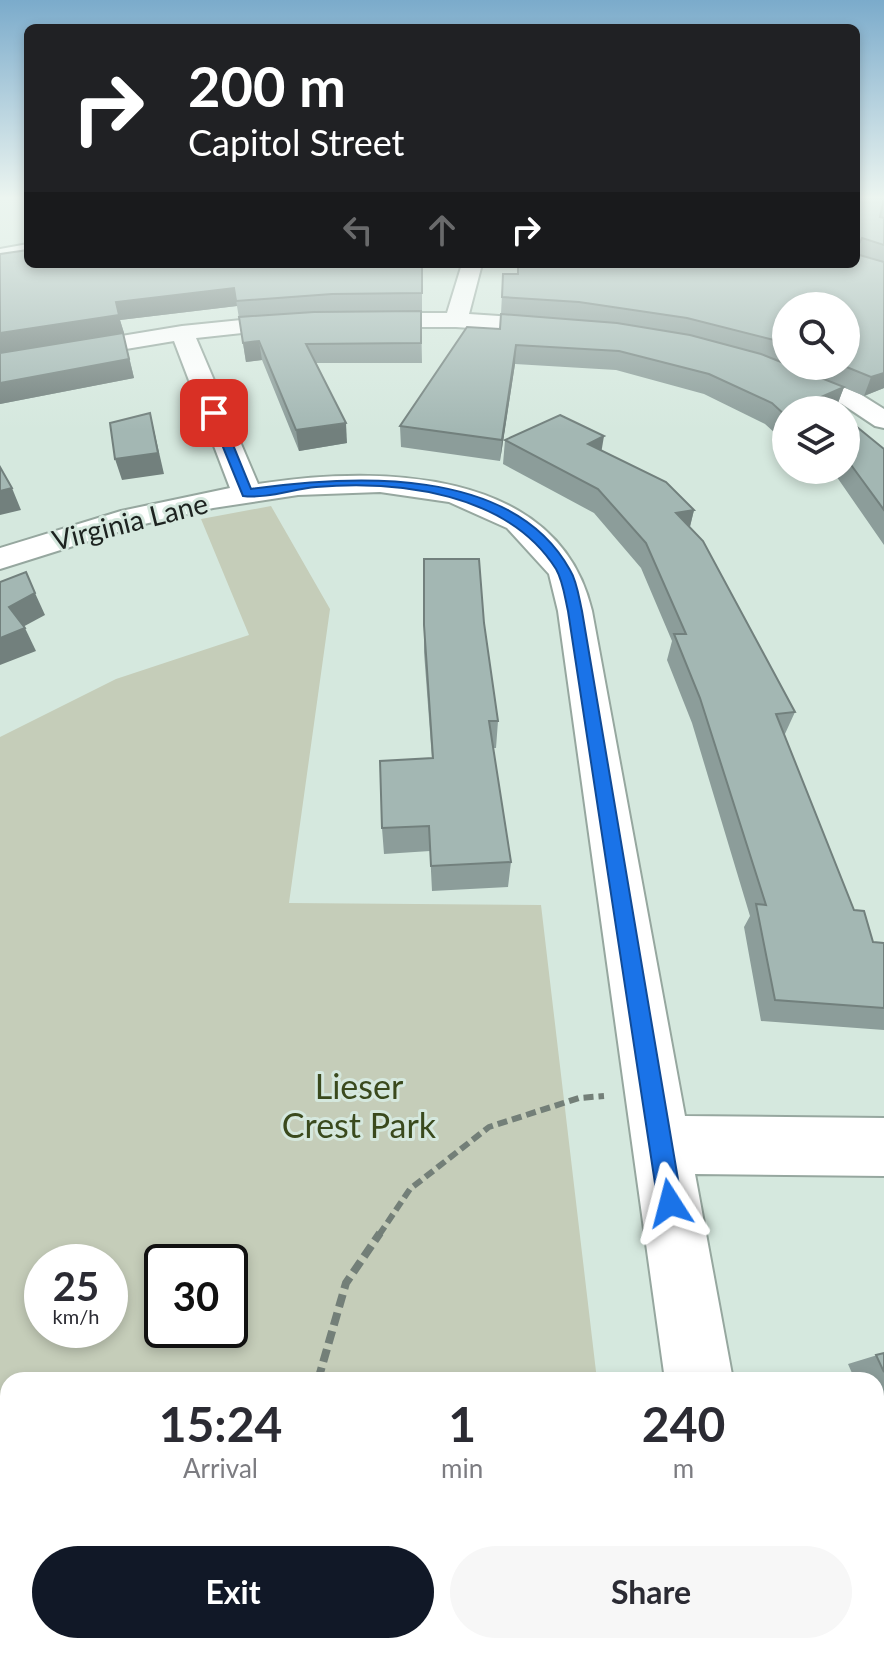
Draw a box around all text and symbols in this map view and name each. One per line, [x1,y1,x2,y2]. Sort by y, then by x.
text: 200 m [188,52,346,119]
icon: right [56,56,160,160]
text: Capitol Street [188,120,405,164]
icon: left [336,208,380,252]
icon: ahead [420,208,464,252]
icon: right [504,208,548,252]
map controls [772,292,860,484]
button: search [772,292,860,380]
pin [180,379,248,447]
icon: arrive [192,391,236,435]
button: layers [772,396,860,484]
street label: Virginia Lane [49,485,211,557]
park label: Lieser Crest Park [282,1065,437,1145]
position arrow [628,1161,712,1245]
speed limit sign: 30 [144,1244,248,1348]
text: 25 [53,1262,99,1310]
text: km/h [53,1304,99,1328]
text: 15:24 [159,1395,282,1452]
text: 1 [448,1395,476,1452]
text: 240 [642,1395,725,1452]
text: Arrival [183,1452,258,1484]
text: min [441,1452,483,1484]
text: m [673,1452,694,1484]
button: Exit [32,1546,434,1638]
button: Share [450,1546,852,1638]

